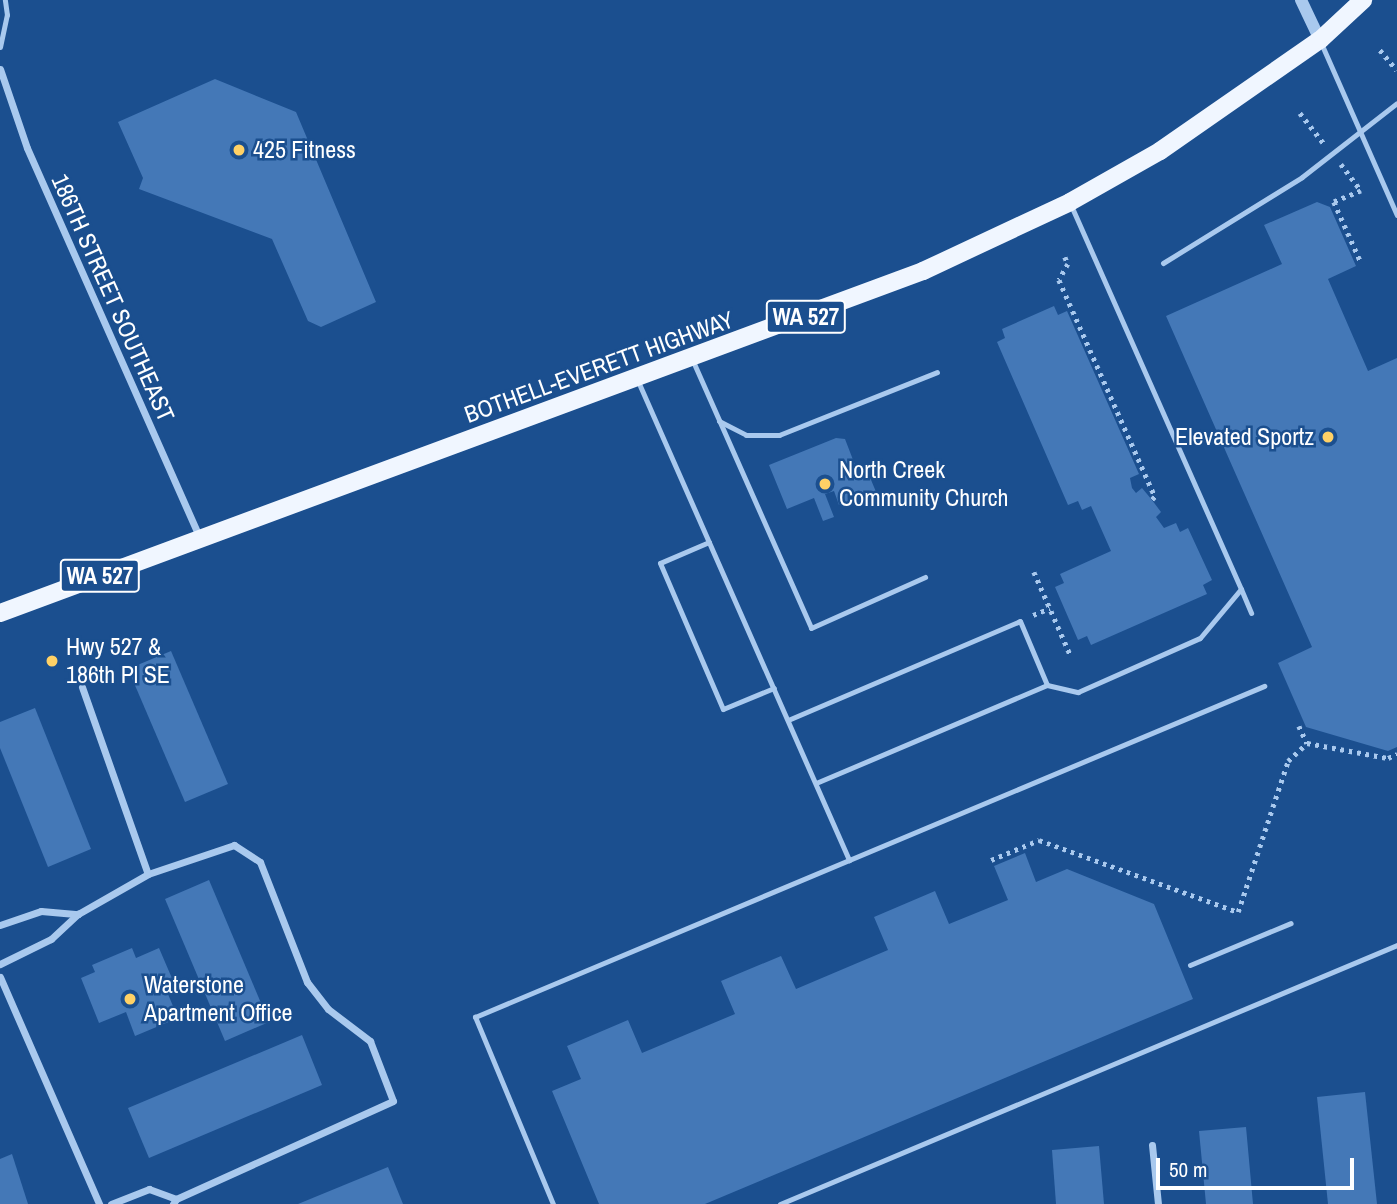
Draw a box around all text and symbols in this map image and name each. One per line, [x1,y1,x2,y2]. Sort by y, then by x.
place label: 425 Fitness [253,136,356,164]
marker: 425 Fitness [231,142,247,158]
street label: 186TH STREET SOUTHEAST [45,170,181,426]
road number: WA 527 [764,298,848,336]
street label: BOTHELL-EVERETT HIGHWAY [460,305,738,429]
place label: Elevated Sportz [1175,423,1314,451]
marker: Elevated Sportz [1320,429,1336,445]
place label: North Creek Community Church [839,456,1009,512]
marker: North Creek Community Church [817,476,833,492]
road number: WA 527 [58,556,142,596]
place label: Hwy 527 & 186th Pl SE [66,633,170,689]
marker: Hwy 527 & 186th Pl SE [44,653,60,669]
place label: Waterstone Apartment Office [144,971,292,1027]
marker: Waterstone Apartment Office [122,991,138,1007]
scale bar [1159,1144,1357,1188]
text: 50 m [1169,1155,1207,1184]

